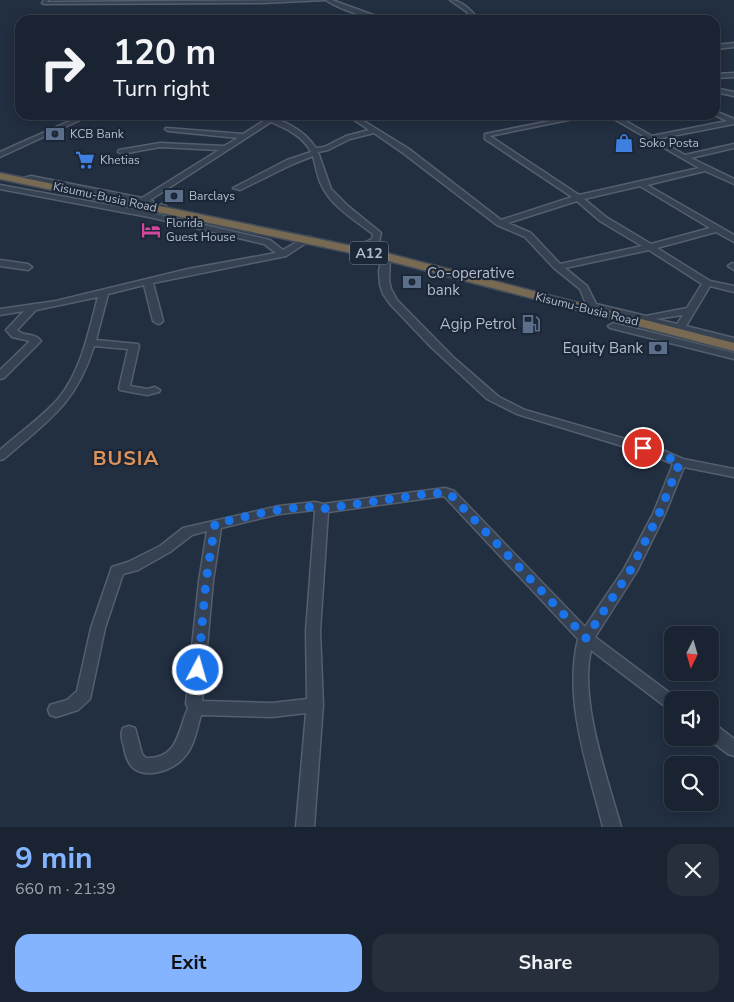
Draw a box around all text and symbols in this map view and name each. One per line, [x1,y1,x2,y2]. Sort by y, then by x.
text: 120 m [113,29,216,76]
icon: right [30,35,95,100]
text: Turn right [113,74,209,104]
bank icon: KCB Bank [44,123,66,145]
place label: KCB Bank [70,126,125,142]
shop icon: Soko Posta [613,132,635,154]
place label: Soko Posta [639,135,699,151]
supermarket icon: Khetias [74,149,96,171]
place label: Khetias [100,152,140,168]
street label: Kisumu-Busia Road [52,178,158,216]
bank icon: Barclays [163,185,185,207]
place label: Barclays [189,188,235,204]
place label: Florida Guest House [166,215,236,245]
hotel icon: Florida Guest House [140,219,162,241]
road number: A12 [350,242,388,264]
place label: Co-operative bank [427,263,514,300]
bank icon: Co-operative bank [401,271,423,293]
street label: Kisumu-Busia Road [534,288,640,330]
fuel station icon: Agip Petrol [520,313,542,335]
place label: Agip Petrol [440,314,517,334]
bank icon: Equity Bank [647,337,669,359]
place label: Equity Bank [563,338,643,358]
pin [622,427,664,469]
icon: arrive [629,434,657,462]
district label: BUSIA [93,445,159,472]
north arrow [664,626,719,681]
map controls [664,626,719,811]
position arrow [171,643,223,695]
button: sound [664,691,719,746]
button: search [664,756,719,811]
text: 9 min [15,838,93,879]
button: close [667,844,719,896]
text: 660 m · 21:39 [15,878,116,900]
button: Exit [15,934,362,992]
button: Share [372,934,719,992]

